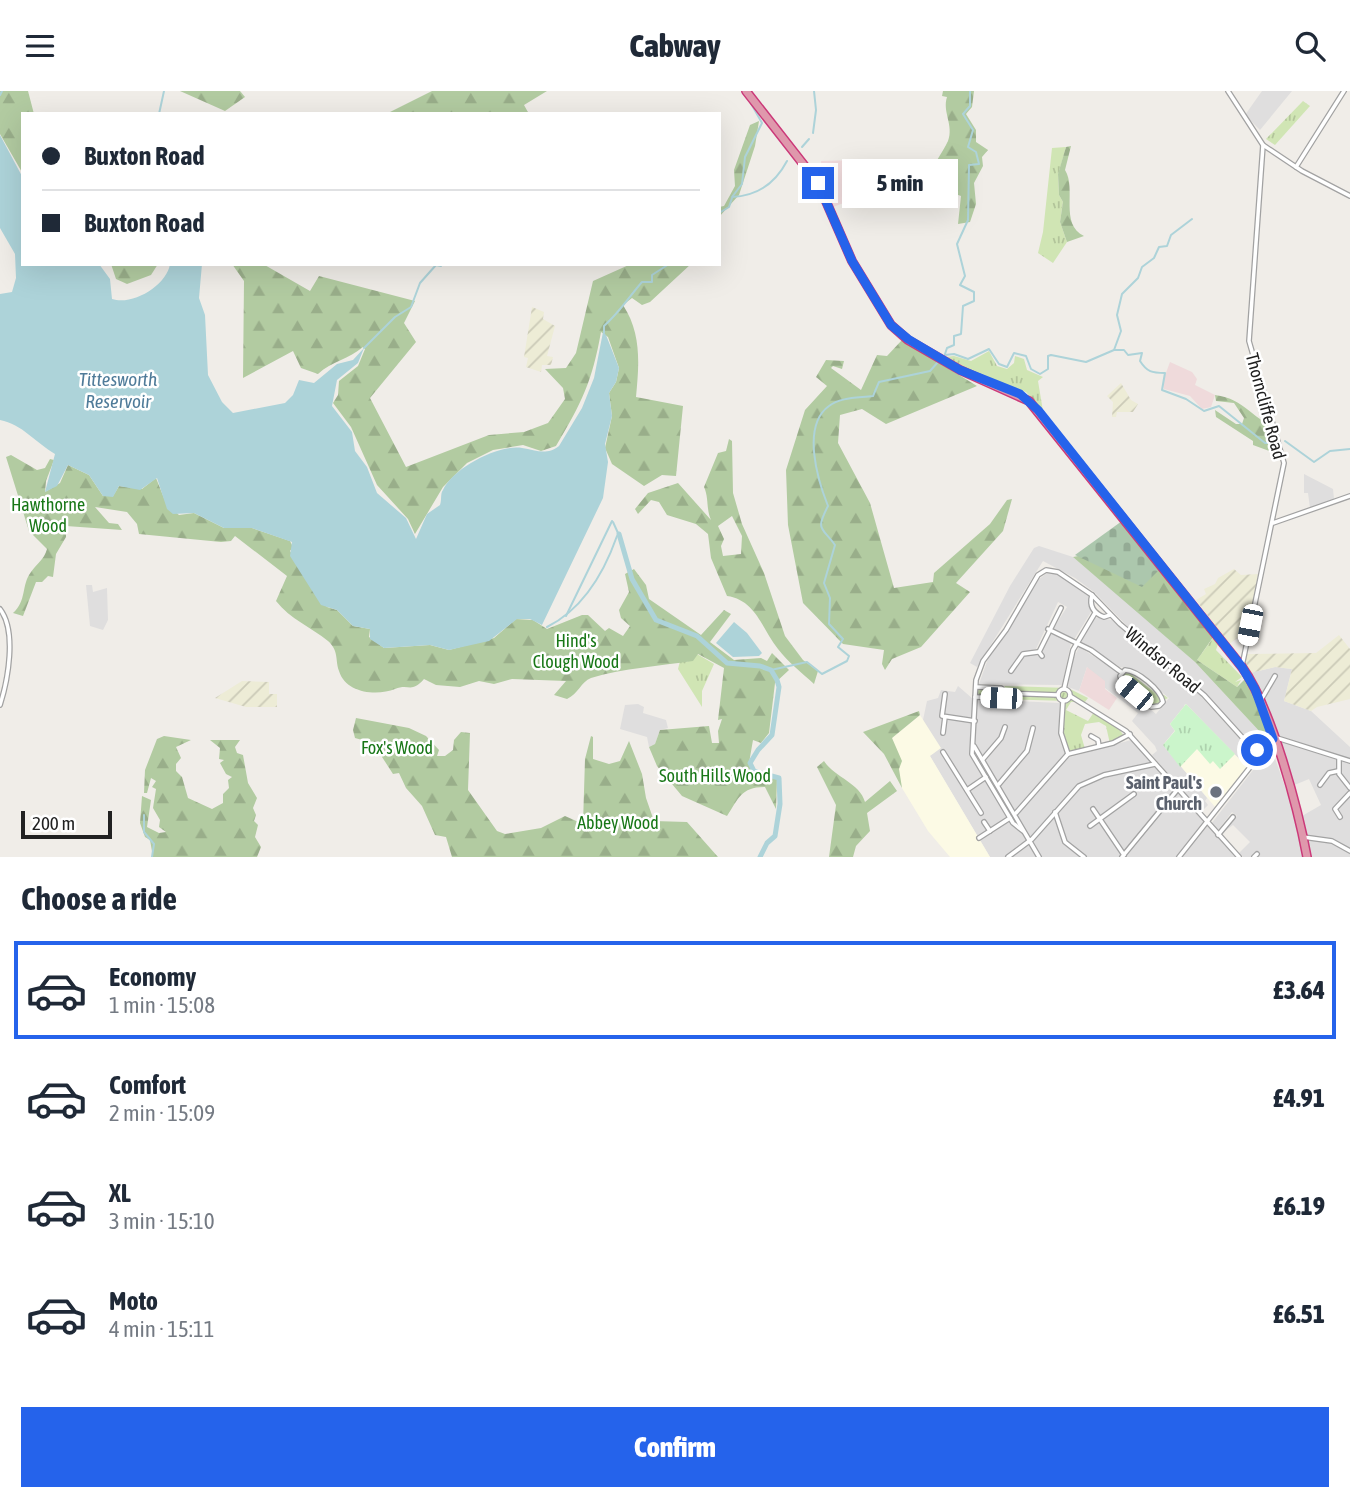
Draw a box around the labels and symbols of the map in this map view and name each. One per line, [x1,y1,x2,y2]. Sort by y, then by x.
callout: 5 min [842,159,958,207]
route end [802,167,834,199]
street label: Thorncliffe Road [1242,351,1290,461]
water label: Tittesworth Reservoir [79,368,157,412]
park label: Hawthorne Wood [11,494,85,536]
car [1236,602,1265,648]
street label: Windsor Road [1121,623,1205,697]
park label: Hind's Clough Wood [533,630,619,672]
car [1112,671,1157,715]
car [980,687,1023,709]
route start [1241,734,1273,766]
park label: Fox's Wood [361,737,433,758]
park label: South Hills Wood [659,765,771,786]
place label: Saint Paul's Church [1126,772,1203,814]
marker: Saint Paul's Church [1208,784,1224,800]
scale bar [21,808,112,840]
park label: Abbey Wood [577,812,659,833]

